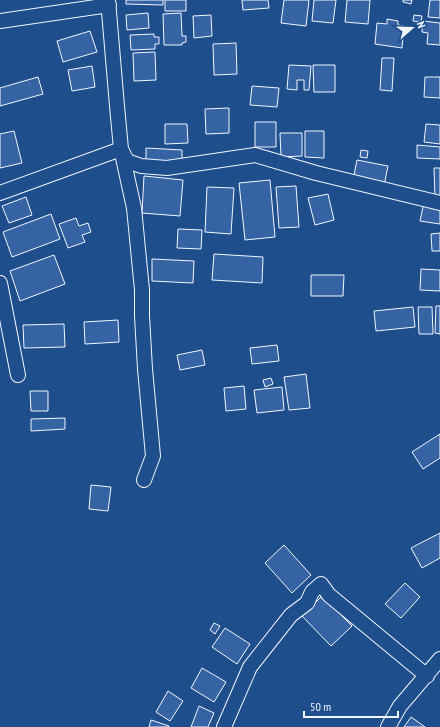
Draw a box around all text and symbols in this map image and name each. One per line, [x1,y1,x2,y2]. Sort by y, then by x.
north arrow [392,8,432,48]
text: N [414,19,429,30]
scale bar [304,693,398,719]
text: 50 m [310,699,331,714]

